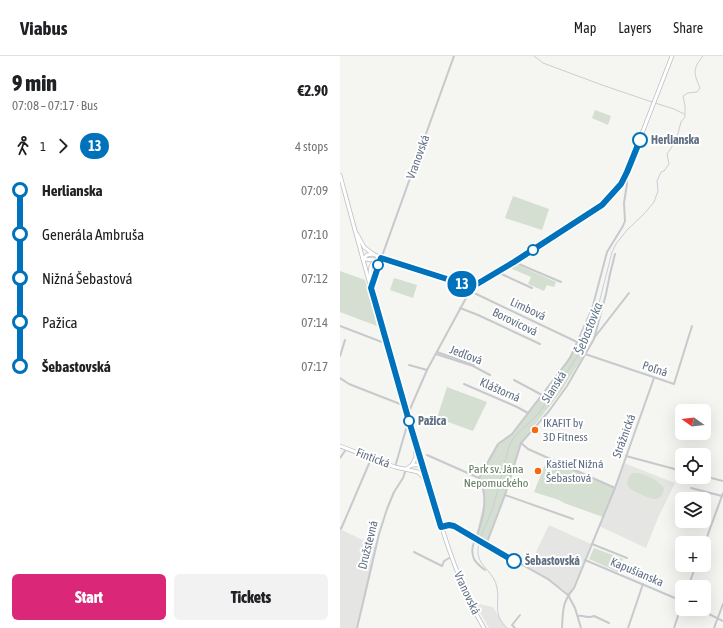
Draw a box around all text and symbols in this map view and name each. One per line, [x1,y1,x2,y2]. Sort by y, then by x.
text: Viabus [20,17,67,39]
text: Map [574,20,596,36]
text: Layers [618,20,651,36]
text: Share [673,20,703,36]
text: 9 min [12,70,57,96]
text: €2.90 [297,82,328,99]
text: 07:08 – 07:17 · Bus [12,98,98,113]
marker: Herlianska [632,132,648,148]
street label: Vranovská [404,133,432,181]
place label: Herlianska [651,133,700,147]
icon: walk [12,135,34,157]
icon: forward [52,135,74,157]
text: 13 [88,138,101,154]
text: 1 [40,139,46,154]
text: 4 stops [295,139,328,154]
text: Herlianska [42,182,103,199]
text: 07:09 [301,183,328,198]
text: Generála Ambruša [42,226,144,243]
text: 07:10 [301,227,328,242]
unlabelled marker [527,244,539,256]
unlabelled marker [372,259,384,271]
text: Nižná Šebastová [42,270,133,287]
text: 07:12 [301,271,328,286]
line badge: 13 [444,271,480,297]
text: 13 [455,276,469,292]
street label: Limbová [508,295,548,323]
water label: Šebastovka [571,300,606,357]
street label: Borovicová [490,305,540,339]
text: Pažica [42,314,77,331]
text: 07:14 [301,315,328,330]
street label: Jedľová [448,342,484,368]
text: Šebastovská [42,358,111,375]
street label: Poľná [640,358,670,380]
text: 07:17 [301,359,328,374]
street label: Slanská [539,369,569,405]
street label: Kláštorná [478,375,522,405]
north arrow [675,404,711,440]
map controls [675,404,711,616]
street label: Strážnická [610,412,638,460]
place label: Pažica [418,414,447,428]
marker: Pažica [403,415,415,427]
place label: IKAFIT by 3D Fitness [543,416,588,444]
marker: IKAFIT by 3D Fitness [530,425,540,435]
street label: Fintická [354,445,392,471]
button: locate [675,448,711,484]
place label: Kaštieľ Nižná Šebastová [546,457,604,485]
park label: Park sv. Jána Nepomuckého [464,462,529,490]
marker: Kaštieľ Nižná Šebastová [533,466,543,476]
button: layers [675,492,711,528]
street label: Družstevná [355,519,381,571]
button: + [675,536,711,572]
marker: Šebastovská [506,553,522,569]
place label: Šebastovská [525,553,580,568]
street label: Kapušianska [608,555,666,589]
street label: Vranovská [451,569,483,617]
button: Start [12,574,166,620]
button: Tickets [174,574,328,620]
button: − [675,580,711,616]

